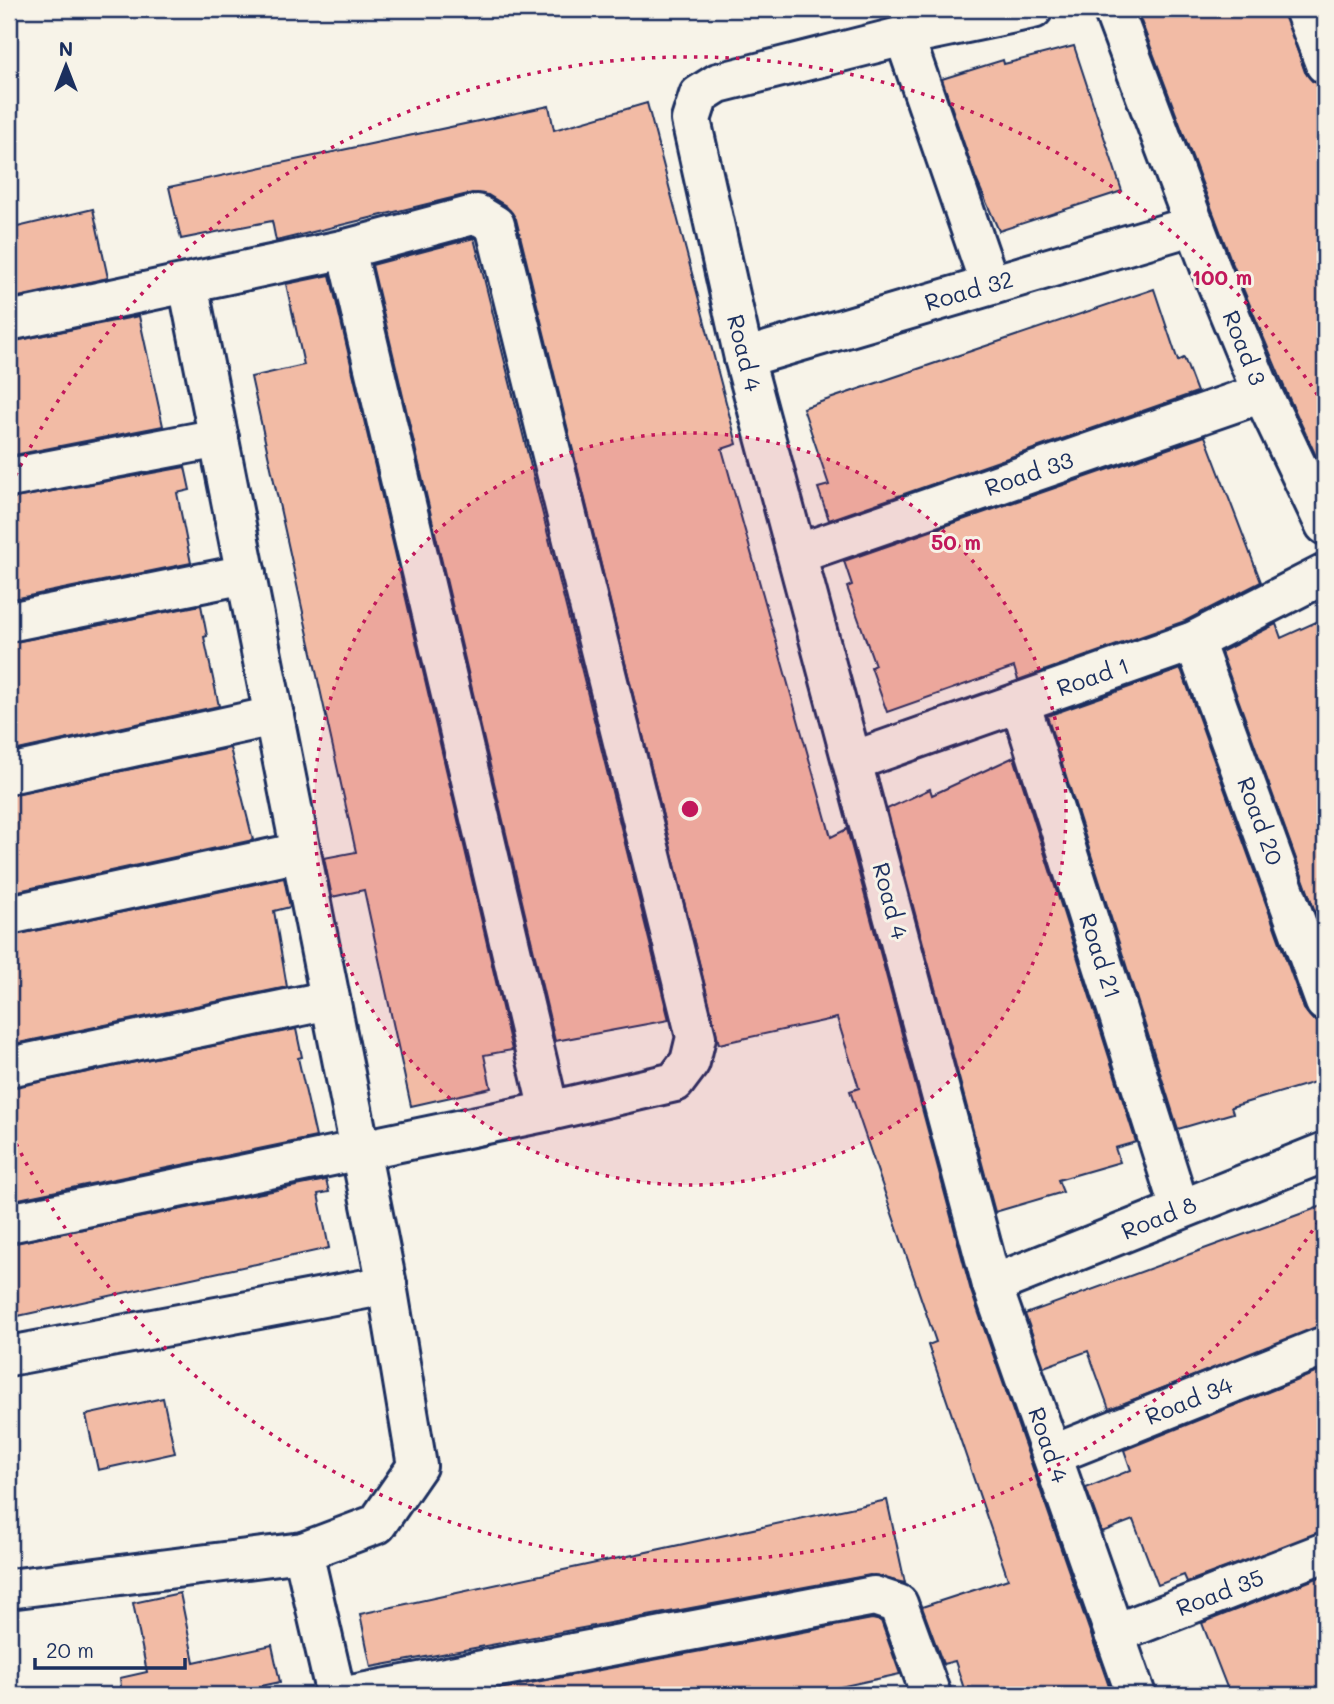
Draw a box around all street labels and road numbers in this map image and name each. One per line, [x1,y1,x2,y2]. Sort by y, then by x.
street label: Road 32 [921,263,1017,317]
street label: Road 3 [1216,306,1273,389]
street label: Road 4 [721,311,769,395]
street label: Road 33 [980,444,1077,502]
street label: Road 1 [1052,650,1133,702]
street label: Road 20 [1231,772,1291,869]
street label: Road 4 [866,859,916,943]
street label: Road 21 [1073,909,1129,1002]
street label: Road 8 [1117,1188,1201,1246]
street label: Road 34 [1141,1369,1237,1431]
street label: Road 4 [1022,1403,1076,1487]
street label: Road 35 [1172,1562,1268,1622]

